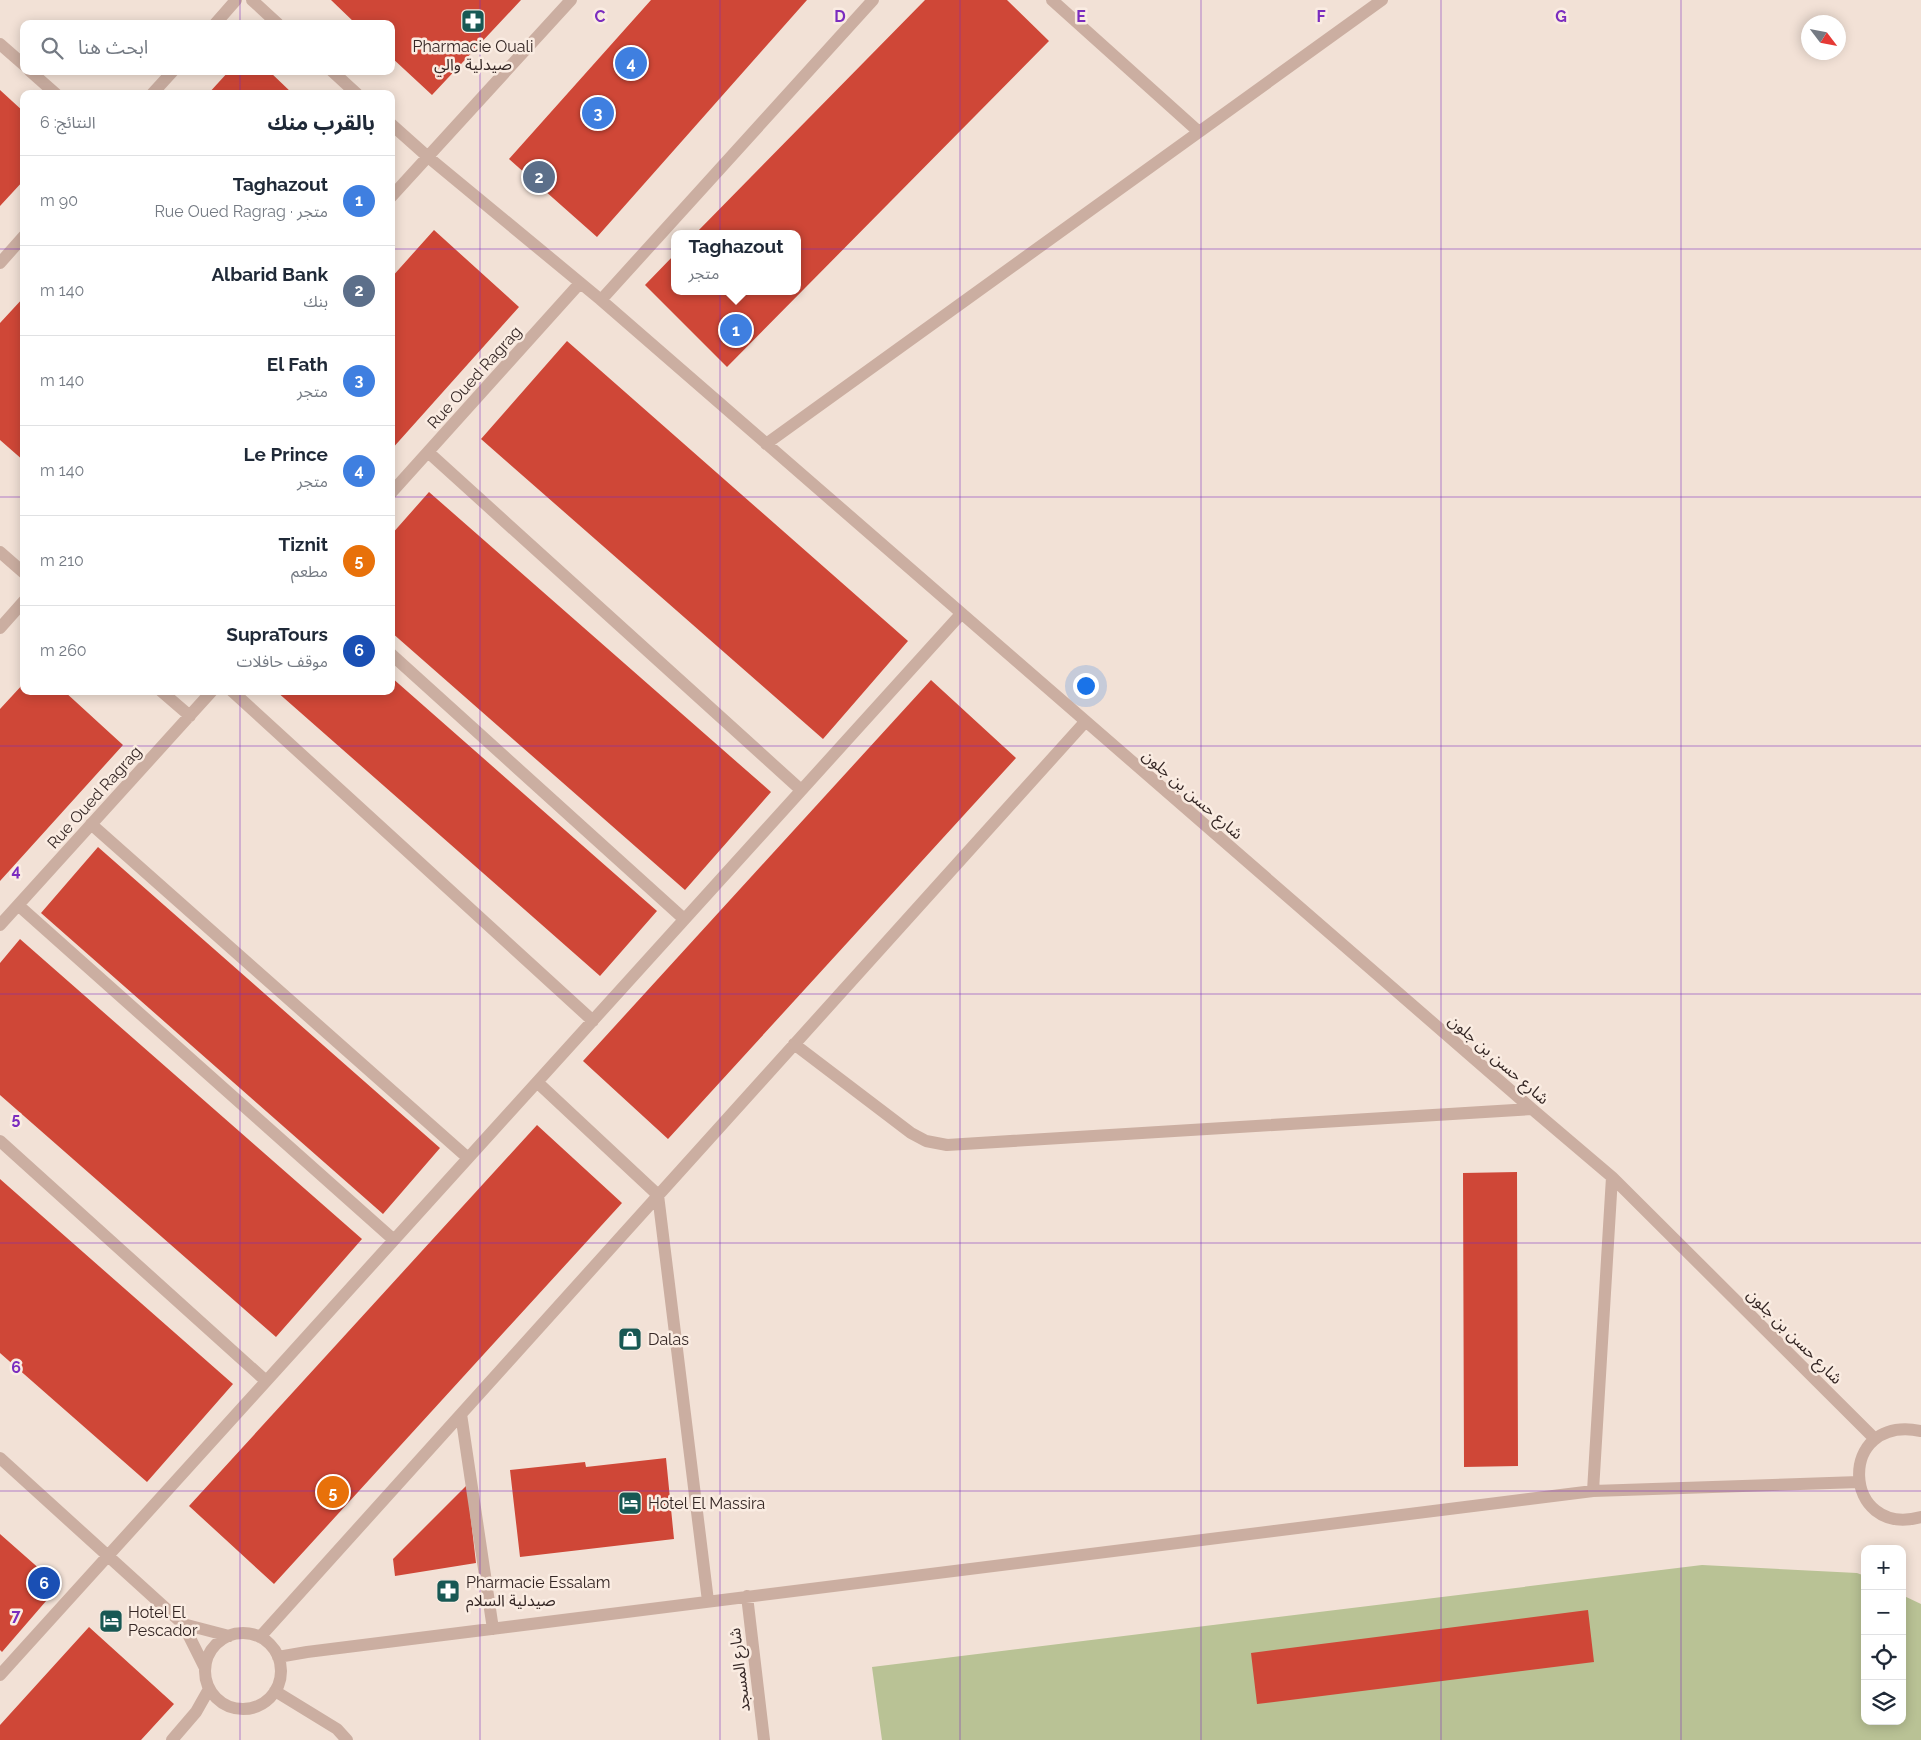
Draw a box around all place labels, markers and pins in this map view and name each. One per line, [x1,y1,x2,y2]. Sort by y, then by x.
pharmacy icon: Pharmacie Ouali صيدلية والي [460,8,486,34]
place label: Pharmacie Ouali صيدلية والي [413,37,533,77]
pin: 4 [615,44,647,82]
pin: 3 [582,94,614,132]
pin: 2 [523,158,555,196]
pin: 1 [720,311,752,349]
shop icon: Dalas [617,1326,643,1352]
place label: Dalas [648,1330,689,1349]
pin: 5 [317,1473,349,1511]
hotel icon: Hotel El Massira [617,1490,643,1516]
place label: Hotel El Massira [648,1494,765,1513]
pin: 6 [28,1564,60,1602]
place label: Pharmacie Essalam صيدلية السلام [466,1573,610,1613]
pharmacy icon: Pharmacie Essalam صيدلية السلام [435,1578,461,1604]
place label: Hotel El Pescador [128,1603,198,1640]
hotel icon: Hotel El Pescador [98,1608,124,1634]

